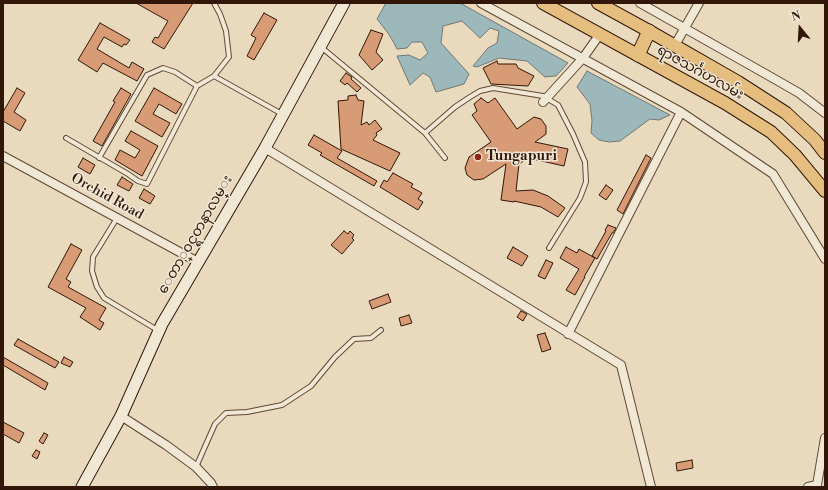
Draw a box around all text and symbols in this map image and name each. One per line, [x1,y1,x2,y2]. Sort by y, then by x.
north arrow [780,8,820,48]
text: N [790,9,803,25]
street label: ရာဇသင်္ဂဟလမ်း [654,42,746,104]
place label: Tungapuri [486,149,557,165]
marker: Tungapuri [473,152,483,162]
street label: Orchid Road [68,170,146,224]
street label: ေတာ္၀င္ရတနာလမ္း [155,173,237,297]

